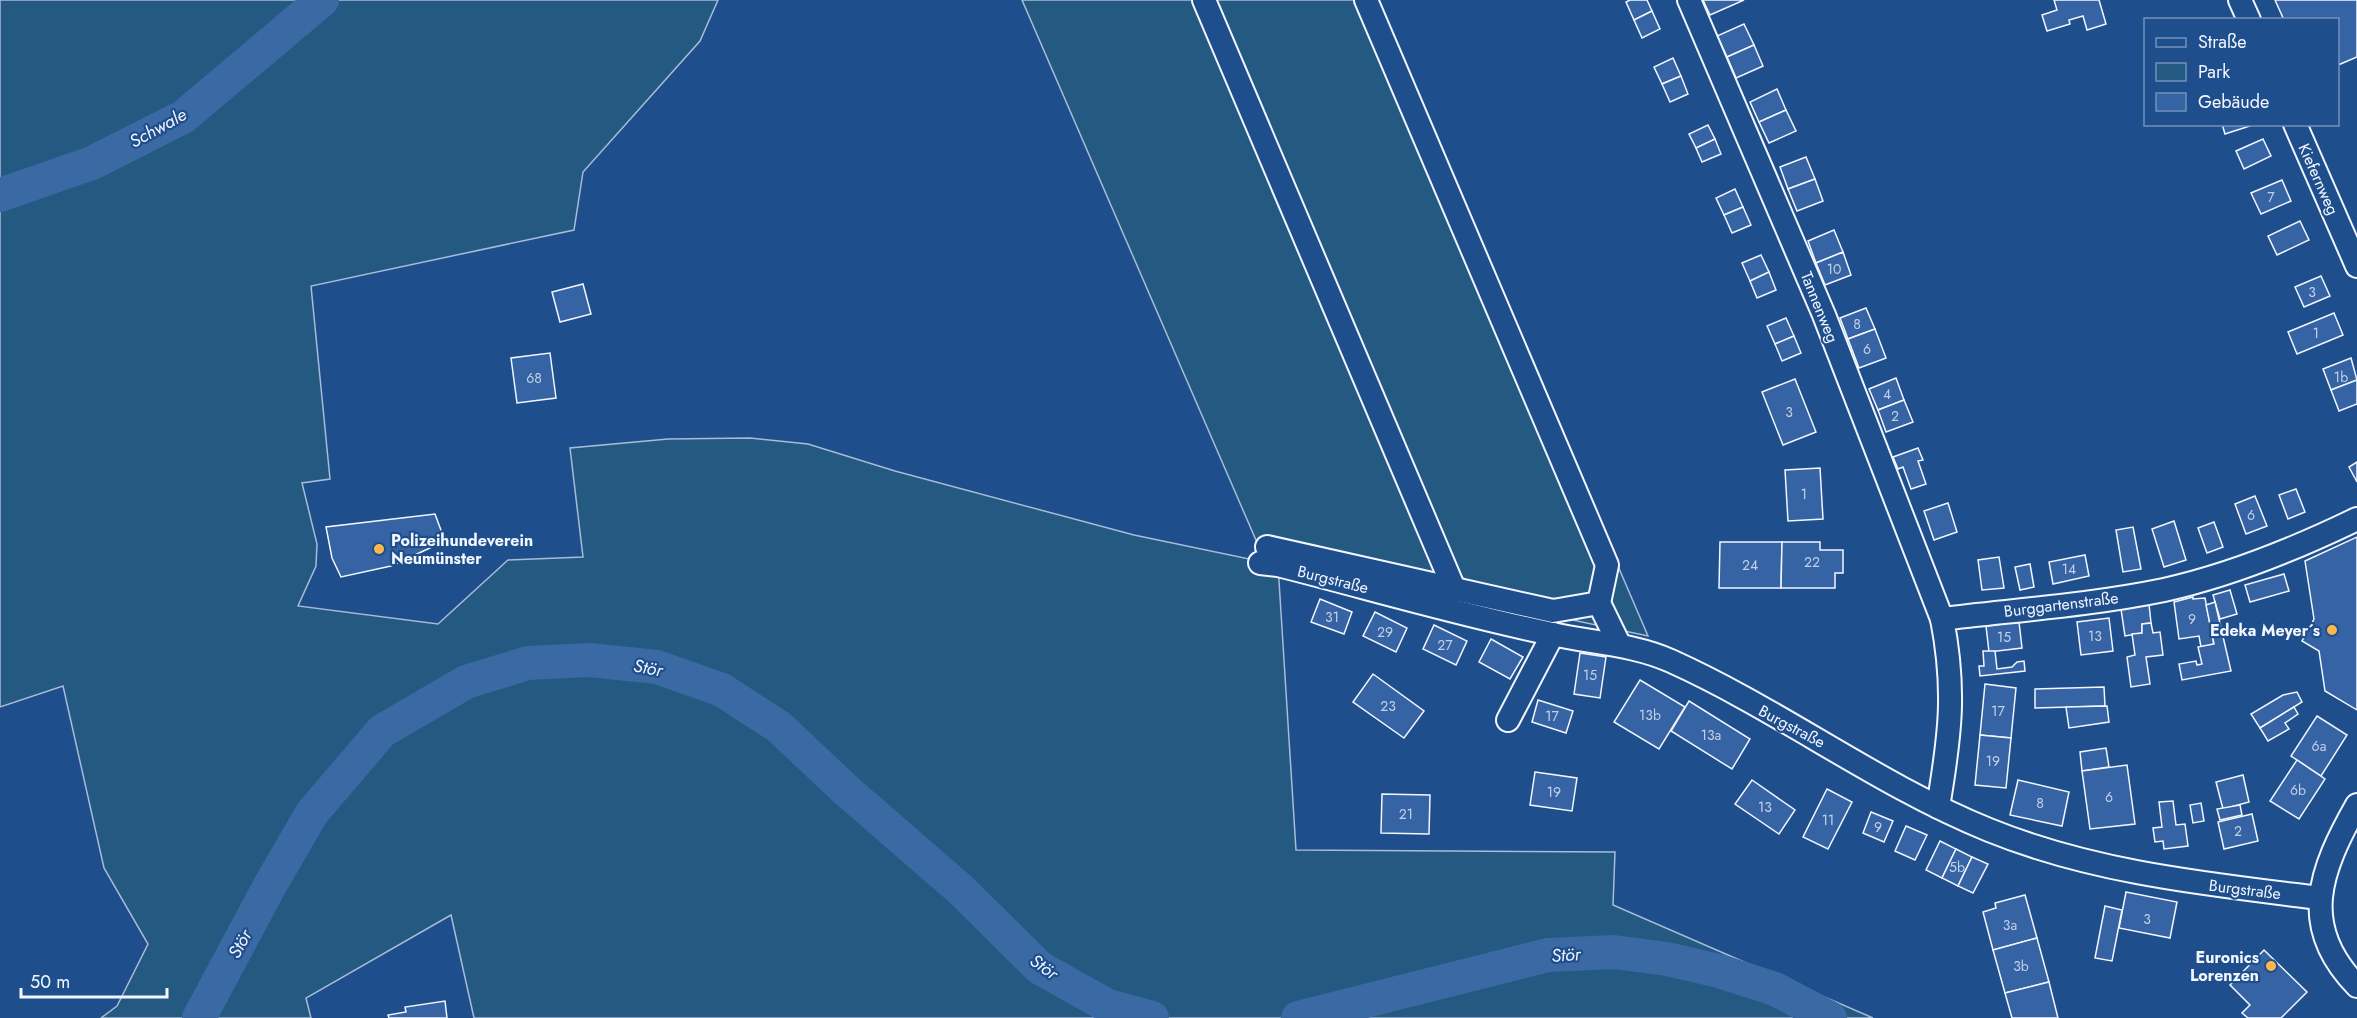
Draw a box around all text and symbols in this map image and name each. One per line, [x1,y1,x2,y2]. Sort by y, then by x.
legend [2144,18,2339,126]
text: Straße [2198,29,2246,55]
text: Park [2198,59,2230,85]
text: Gebäude [2198,89,2269,115]
water label: Schwale [125,102,191,154]
street label: Kiefernweg [2293,140,2345,219]
house number: 7 [2267,187,2275,207]
house number: 10 [1827,259,1841,279]
street label: Tannenweg [1795,268,1844,346]
house number: 3 [2308,282,2316,302]
house number: 8 [1853,314,1861,334]
house number: 1 [2313,323,2319,343]
house number: 6 [1863,339,1871,359]
house number: 1b [2334,367,2348,387]
house number: 68 [526,368,542,388]
house number: 4 [1883,384,1891,404]
house number: 3 [1785,402,1793,422]
house number: 2 [1891,406,1899,426]
house number: 1 [1801,484,1807,504]
house number: 6 [2247,505,2255,525]
place label: Polizeihundeverein Neumünster [391,529,533,570]
marker: Polizeihundeverein Neumünster [372,542,386,556]
house number: 22 [1804,552,1820,572]
house number: 24 [1742,555,1758,575]
house number: 14 [2062,559,2076,579]
street label: Burgstraße [1295,560,1371,599]
street label: Burggartenstraße [2002,586,2120,623]
house number: 31 [1325,607,1339,627]
house number: 9 [2188,609,2196,629]
place label: Edeka Meyer´s [2210,619,2320,642]
house number: 29 [1377,622,1393,642]
marker: Edeka Meyer´s [2325,623,2339,637]
house number: 13 [2088,626,2102,646]
house number: 15 [1997,627,2011,647]
house number: 27 [1437,635,1453,655]
water label: Stör [631,653,666,684]
house number: 15 [1583,665,1597,685]
house number: 23 [1380,696,1396,716]
street label: Burgstraße [1754,699,1829,754]
house number: 17 [1991,701,2005,721]
house number: 13b [1639,705,1661,725]
house number: 17 [1545,706,1559,726]
house number: 13a [1701,725,1721,745]
house number: 6a [2312,736,2326,756]
house number: 19 [1986,751,2000,771]
house number: 6b [2290,780,2306,800]
house number: 19 [1547,782,1561,802]
house number: 6 [2105,787,2113,807]
house number: 8 [2036,793,2044,813]
house number: 13 [1758,797,1772,817]
house number: 21 [1399,804,1413,824]
house number: 11 [1822,810,1834,830]
house number: 9 [1874,817,1882,837]
house number: 2 [2234,821,2242,841]
house number: 5b [1949,857,1965,877]
street label: Burgstraße [2208,874,2282,905]
house number: 3 [2143,909,2151,929]
house number: 3a [2003,915,2017,935]
water label: Stör [222,924,259,963]
water label: Stör [1550,941,1583,969]
place label: Euronics Lorenzen [2190,946,2259,987]
water label: Stör [1025,948,1064,987]
house number: 3b [2013,956,2029,976]
marker: Euronics Lorenzen [2264,959,2278,973]
scale bar [21,961,166,999]
text: 50 m [30,969,70,995]

